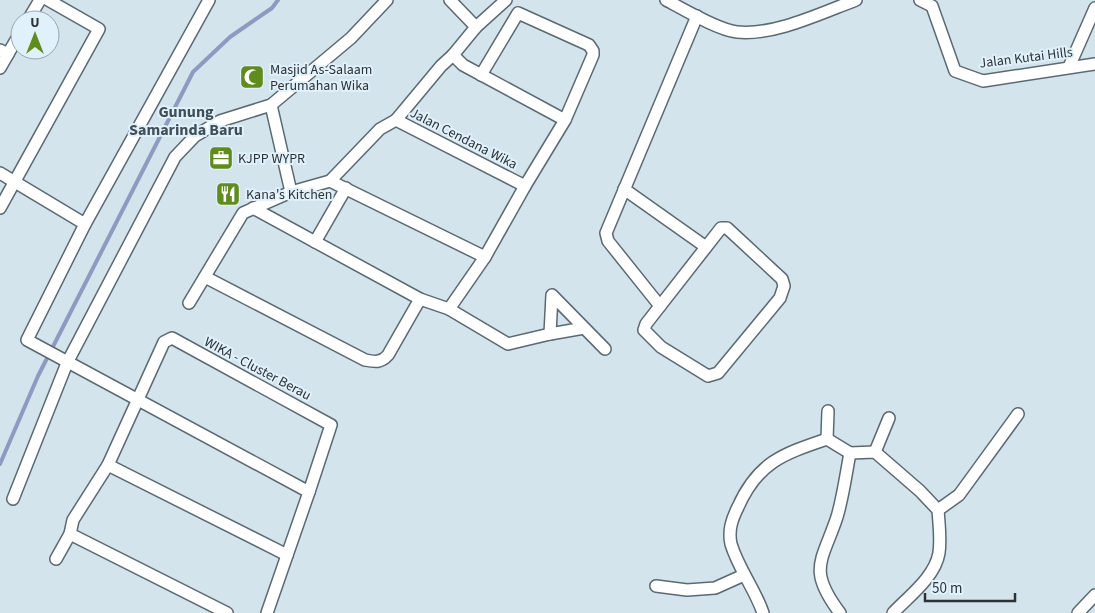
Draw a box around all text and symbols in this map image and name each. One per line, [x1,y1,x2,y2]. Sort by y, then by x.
north arrow [10,10,60,60]
text: U [30,13,40,33]
street label: Jalan Kutai Hills [978,42,1074,74]
place label: Masjid As-Salaam Perumahan Wika [270,60,372,96]
mosque icon: Masjid As-Salaam Perumahan Wika [239,64,265,90]
district label: Gunung Samarinda Baru [129,101,243,141]
street label: Jalan Cendana Wika [406,103,521,175]
office icon: KJPP WYPR [208,145,234,171]
place label: KJPP WYPR [238,149,305,169]
restaurant icon: Kana's Kitchen [215,181,241,207]
place label: Kana's Kitchen [246,185,332,205]
street label: WIKA - Cluster Berau [201,332,315,406]
scale bar [925,570,1015,602]
text: 50 m [932,578,962,599]

